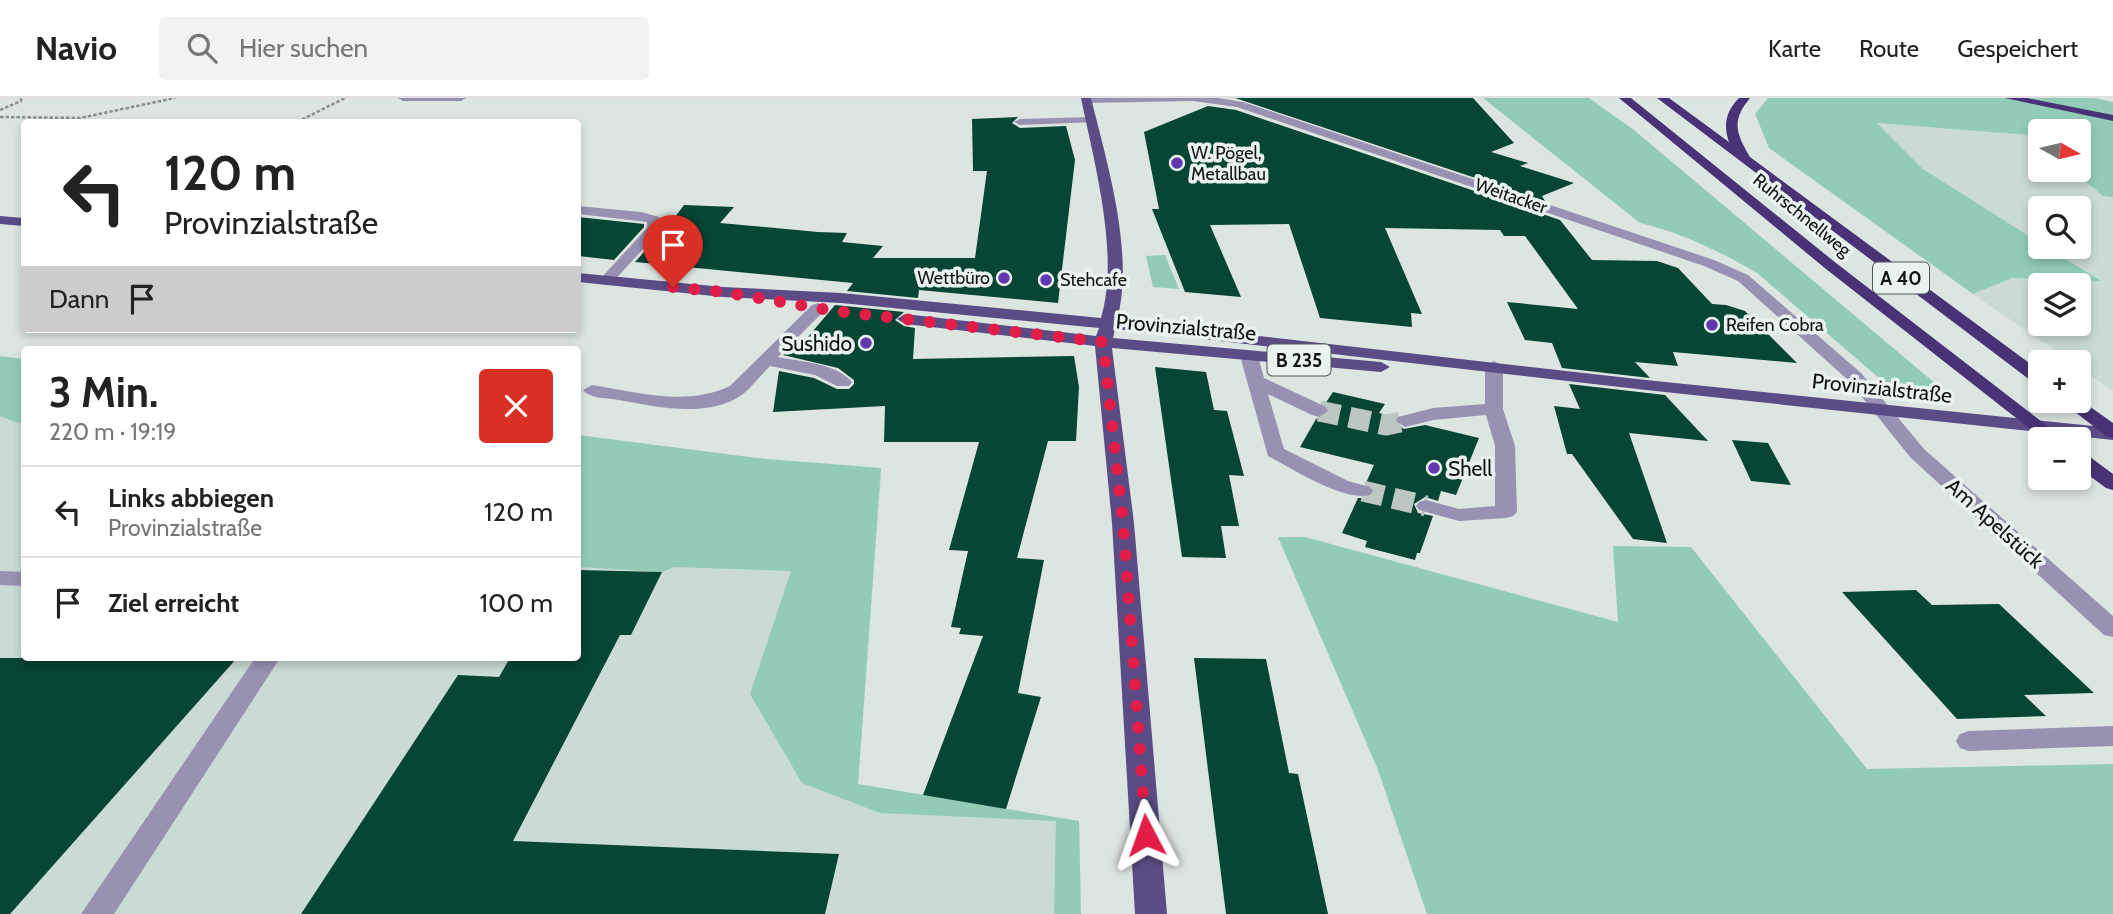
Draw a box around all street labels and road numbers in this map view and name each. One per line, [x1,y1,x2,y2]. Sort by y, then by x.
street label: Ruhrschnellweg [1749,169,1856,262]
street label: Weitacker [1472,173,1550,219]
road number: A 40 [1873,262,1929,294]
street label: Provinzialstraße [1115,308,1257,346]
road number: B 235 [1268,344,1330,376]
street label: Provinzialstraße [1811,368,1953,408]
street label: Am Apelstück [1941,473,2049,574]

